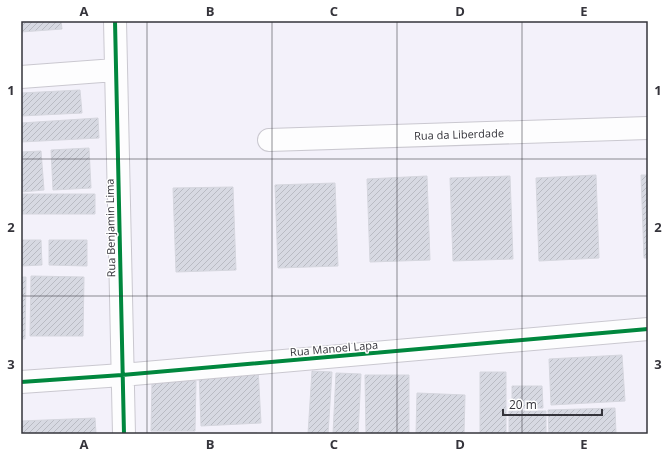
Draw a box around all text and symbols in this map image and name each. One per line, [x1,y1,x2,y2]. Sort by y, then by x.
text: A [80,2,89,20]
text: B [206,2,215,20]
text: C [330,2,338,20]
text: D [455,2,465,20]
text: E [580,2,588,20]
text: 1 [7,81,15,99]
text: 1 [654,81,662,99]
street label: Rua da Liberdade [414,125,504,143]
street label: Rua Benjamin Lima [102,178,118,278]
text: 2 [7,218,15,236]
text: 2 [654,218,662,236]
street label: Rua Manoel Lapa [289,337,379,359]
text: 3 [7,355,15,373]
text: 3 [654,355,662,373]
scale bar [503,391,602,417]
text: 20 m [509,396,537,413]
text: A [80,435,89,453]
text: B [206,435,215,453]
text: C [330,435,338,453]
text: D [455,435,465,453]
text: E [580,435,588,453]

